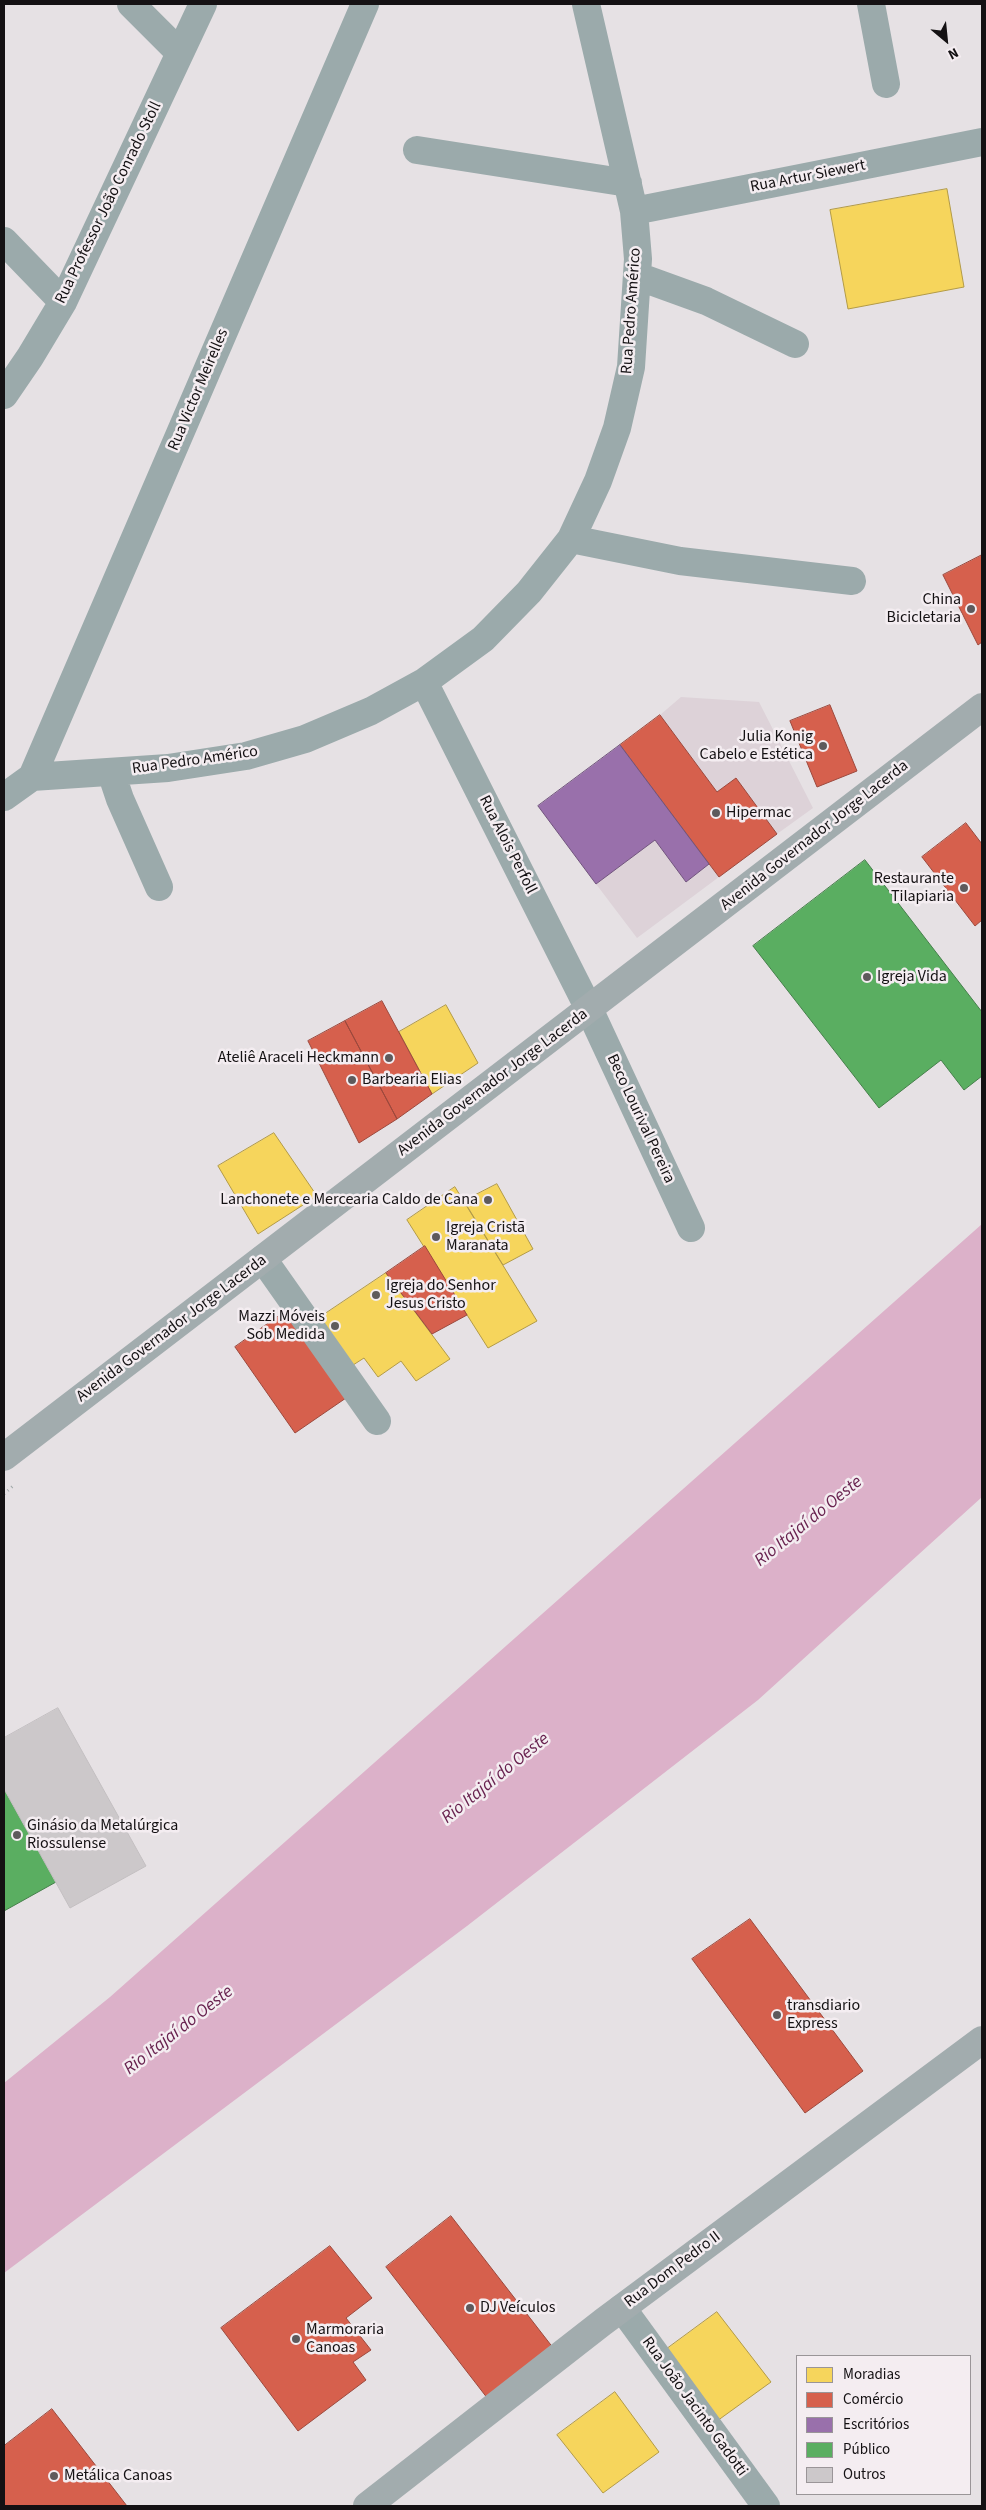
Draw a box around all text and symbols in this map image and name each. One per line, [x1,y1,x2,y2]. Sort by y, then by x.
north arrow [921,15,971,65]
text: N [944,42,962,64]
street label: Rua Professor João Conrado Stoll [52,99,166,307]
street label: Rua Artur Siewert [749,156,867,198]
street label: Rua Pedro Américo [618,247,646,375]
street label: Rua Victor Meirelles [165,326,233,454]
place label: China Bicicletaria [887,590,961,628]
marker: China Bicicletaria [965,603,977,615]
place label: Julia Konig Cabelo e Estética [700,727,813,765]
marker: Julia Konig Cabelo e Estética [817,740,829,752]
street label: Rua Pedro Américo [131,743,259,779]
street label: Avenida Governador Jorge Lacerda [717,757,913,915]
street label: Rua Alois Perfoll [474,793,540,897]
place label: Hipermac [726,803,791,823]
marker: Hipermac [710,807,722,819]
place label: Restaurante Tilapiaria [874,869,954,907]
marker: Restaurante Tilapiaria [958,882,970,894]
place label: Igreja Vida [877,967,947,987]
marker: Igreja Vida [861,971,873,983]
street label: Avenida Governador Jorge Lacerda [394,1005,592,1161]
place label: Ateliê Araceli Heckmann [218,1048,379,1068]
street label: Beco Lourival Pereira [602,1051,678,1187]
marker: Ateliê Araceli Heckmann [383,1052,395,1064]
place label: Barbearia Elias [362,1070,462,1090]
marker: Barbearia Elias [346,1074,358,1086]
place label: Lanchonete e Mercearia Caldo de Cana [220,1190,478,1210]
marker: Lanchonete e Mercearia Caldo de Cana [482,1194,494,1206]
place label: Igreja Cristã Maranata [446,1218,525,1256]
marker: Igreja Cristã Maranata [430,1231,442,1243]
street label: Avenida Governador Jorge Lacerda [73,1251,271,1407]
place label: Igreja do Senhor Jesus Cristo [386,1276,496,1314]
marker: Igreja do Senhor Jesus Cristo [370,1289,382,1301]
place label: Mazzi Móveis Sob Medida [238,1307,325,1345]
marker: Mazzi Móveis Sob Medida [329,1320,341,1332]
water label: Rio Itajaí do Oeste [751,1472,867,1572]
water label: Rio Itajaí do Oeste [438,1729,554,1829]
place label: Ginásio da Metalúrgica Riossulense [27,1816,178,1854]
marker: Ginásio da Metalúrgica Riossulense [11,1829,23,1841]
water label: Rio Itajaí do Oeste [120,1982,238,2080]
place label: transdiario Express [787,1996,860,2034]
marker: transdiario Express [771,2009,783,2021]
street label: Rua Dom Pedro II [621,2228,725,2312]
place label: DJ Veículos [480,2298,555,2318]
marker: DJ Veículos [464,2302,476,2314]
place label: Marmoraria Canoas [306,2320,384,2358]
marker: Marmoraria Canoas [290,2333,302,2345]
street label: Rua João Jacinto Gadotti [637,2334,751,2480]
legend [796,2355,971,2495]
text: Moradias [843,2364,900,2385]
text: Comércio [843,2389,903,2410]
text: Escritórios [843,2414,909,2435]
text: Público [843,2439,890,2460]
text: Outros [843,2464,886,2485]
place label: Metálica Canoas [64,2466,172,2486]
marker: Metálica Canoas [48,2470,60,2482]

